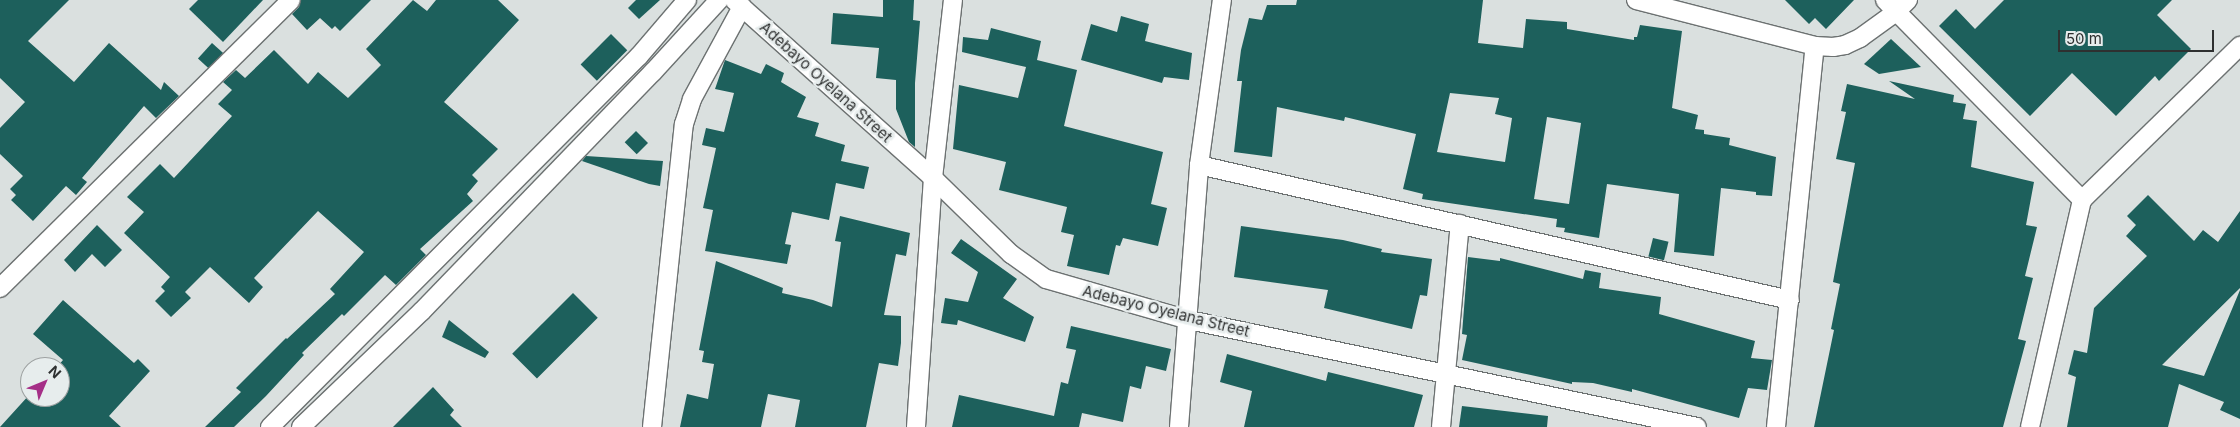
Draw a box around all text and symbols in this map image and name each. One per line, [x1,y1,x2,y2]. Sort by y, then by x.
street label: Adebayo Oyelana Street [756,18,896,146]
scale bar [2060,20,2216,52]
text: 50 m [2066,29,2102,48]
street label: Adebayo Oyelana Street [1081,282,1251,340]
north arrow [20,357,70,407]
text: N [45,362,65,382]

